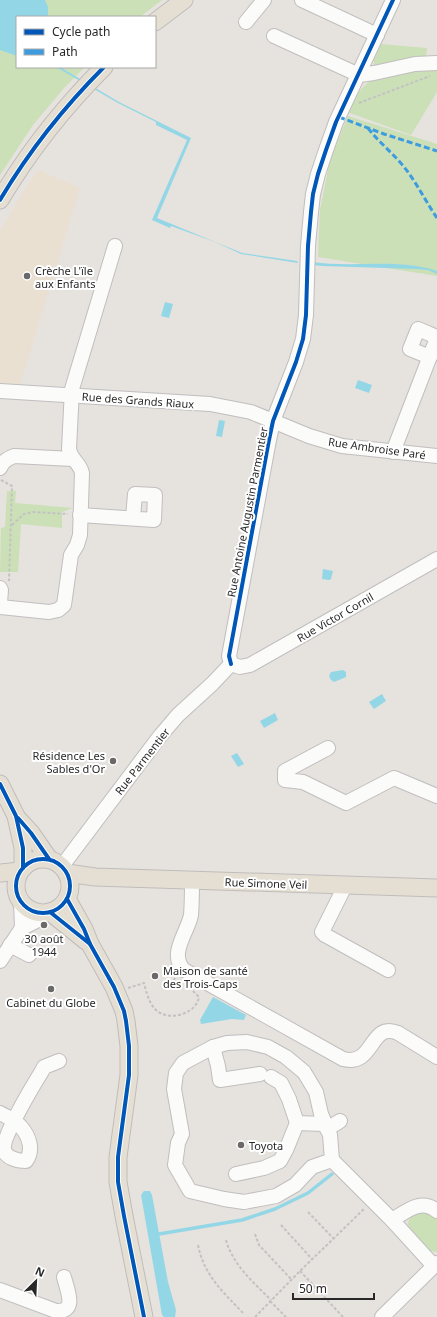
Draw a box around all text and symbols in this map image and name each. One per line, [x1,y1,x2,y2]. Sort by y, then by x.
legend [16,16,156,68]
text: Cycle path [52,23,110,40]
text: Path [52,43,78,60]
place label: Crèche L'ïle aux Enfants [35,263,96,291]
marker: Crèche L'ïle aux Enfants [22,271,32,281]
street label: Rue des Grands Riaux [81,389,195,411]
street label: Rue Antoine Augustin Parmentier [223,425,271,598]
street label: Rue Ambroise Paré [327,434,427,462]
street label: Rue Victor Cornil [294,589,376,645]
street label: Rue Parmentier [111,724,173,798]
place label: Résidence Les Sables d'Or [32,748,105,776]
marker: Résidence Les Sables d'Or [108,756,118,766]
street label: Rue Simone Veil [224,874,308,892]
marker: 30 août 1944 [39,920,49,930]
place label: 30 août 1944 [24,931,64,959]
place label: Maison de santé des Trois-Caps [163,963,248,991]
marker: Maison de santé des Trois-Caps [150,971,160,981]
marker: Cabinet du Globe [46,984,56,994]
place label: Cabinet du Globe [6,995,96,1010]
place label: Toyota [249,1138,283,1153]
marker: Toyota [236,1140,246,1150]
north arrow [16,1261,56,1301]
text: N [33,1263,47,1280]
scale bar [293,1275,374,1301]
text: 50 m [299,1280,327,1297]

